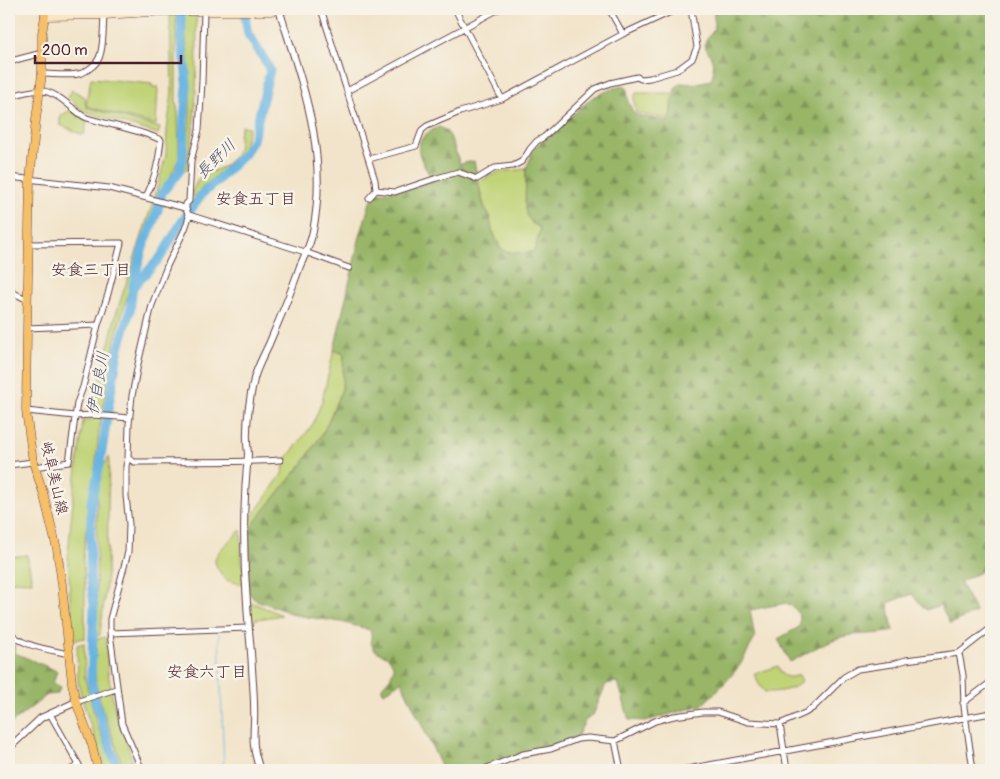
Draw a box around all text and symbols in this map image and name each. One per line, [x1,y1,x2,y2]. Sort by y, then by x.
scale bar [35,32,181,64]
text: 200 m [42,41,87,60]
water label: 長野川 [192,135,240,183]
district label: 安食五丁目 [216,189,296,209]
district label: 安食三丁目 [51,260,131,280]
water label: 伊自良川 [83,350,113,416]
street label: 岐阜美山線 [36,439,72,517]
district label: 安食六丁目 [167,662,247,682]

